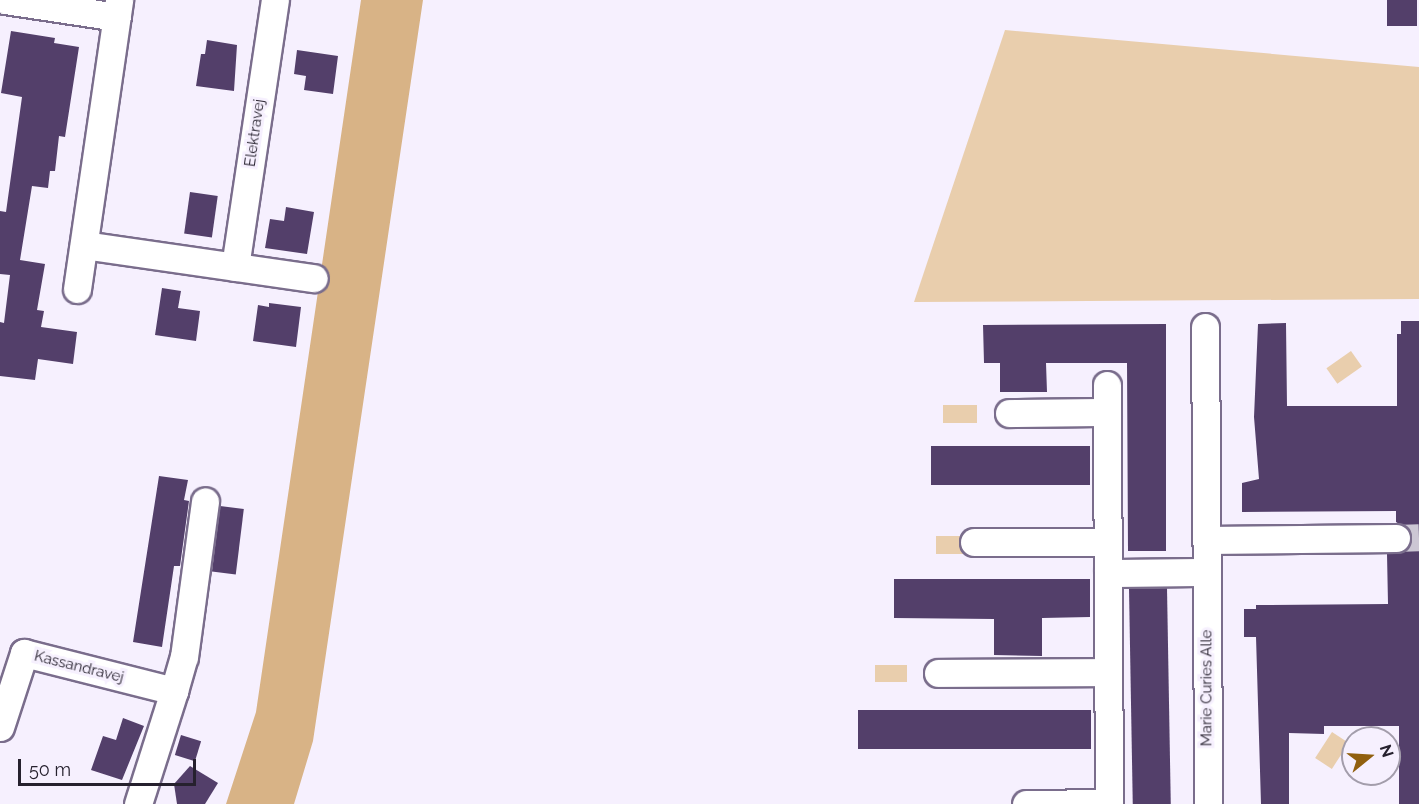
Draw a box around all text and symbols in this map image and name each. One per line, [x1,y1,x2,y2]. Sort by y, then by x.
street label: Elektravej [241,98,269,168]
street label: Marie Curies Alle [1198,629,1216,747]
street label: Kassandravej [32,647,126,687]
north arrow [1341,726,1401,786]
text: N [1376,742,1398,760]
scale bar [21,747,200,785]
text: 50 m [29,759,71,780]

